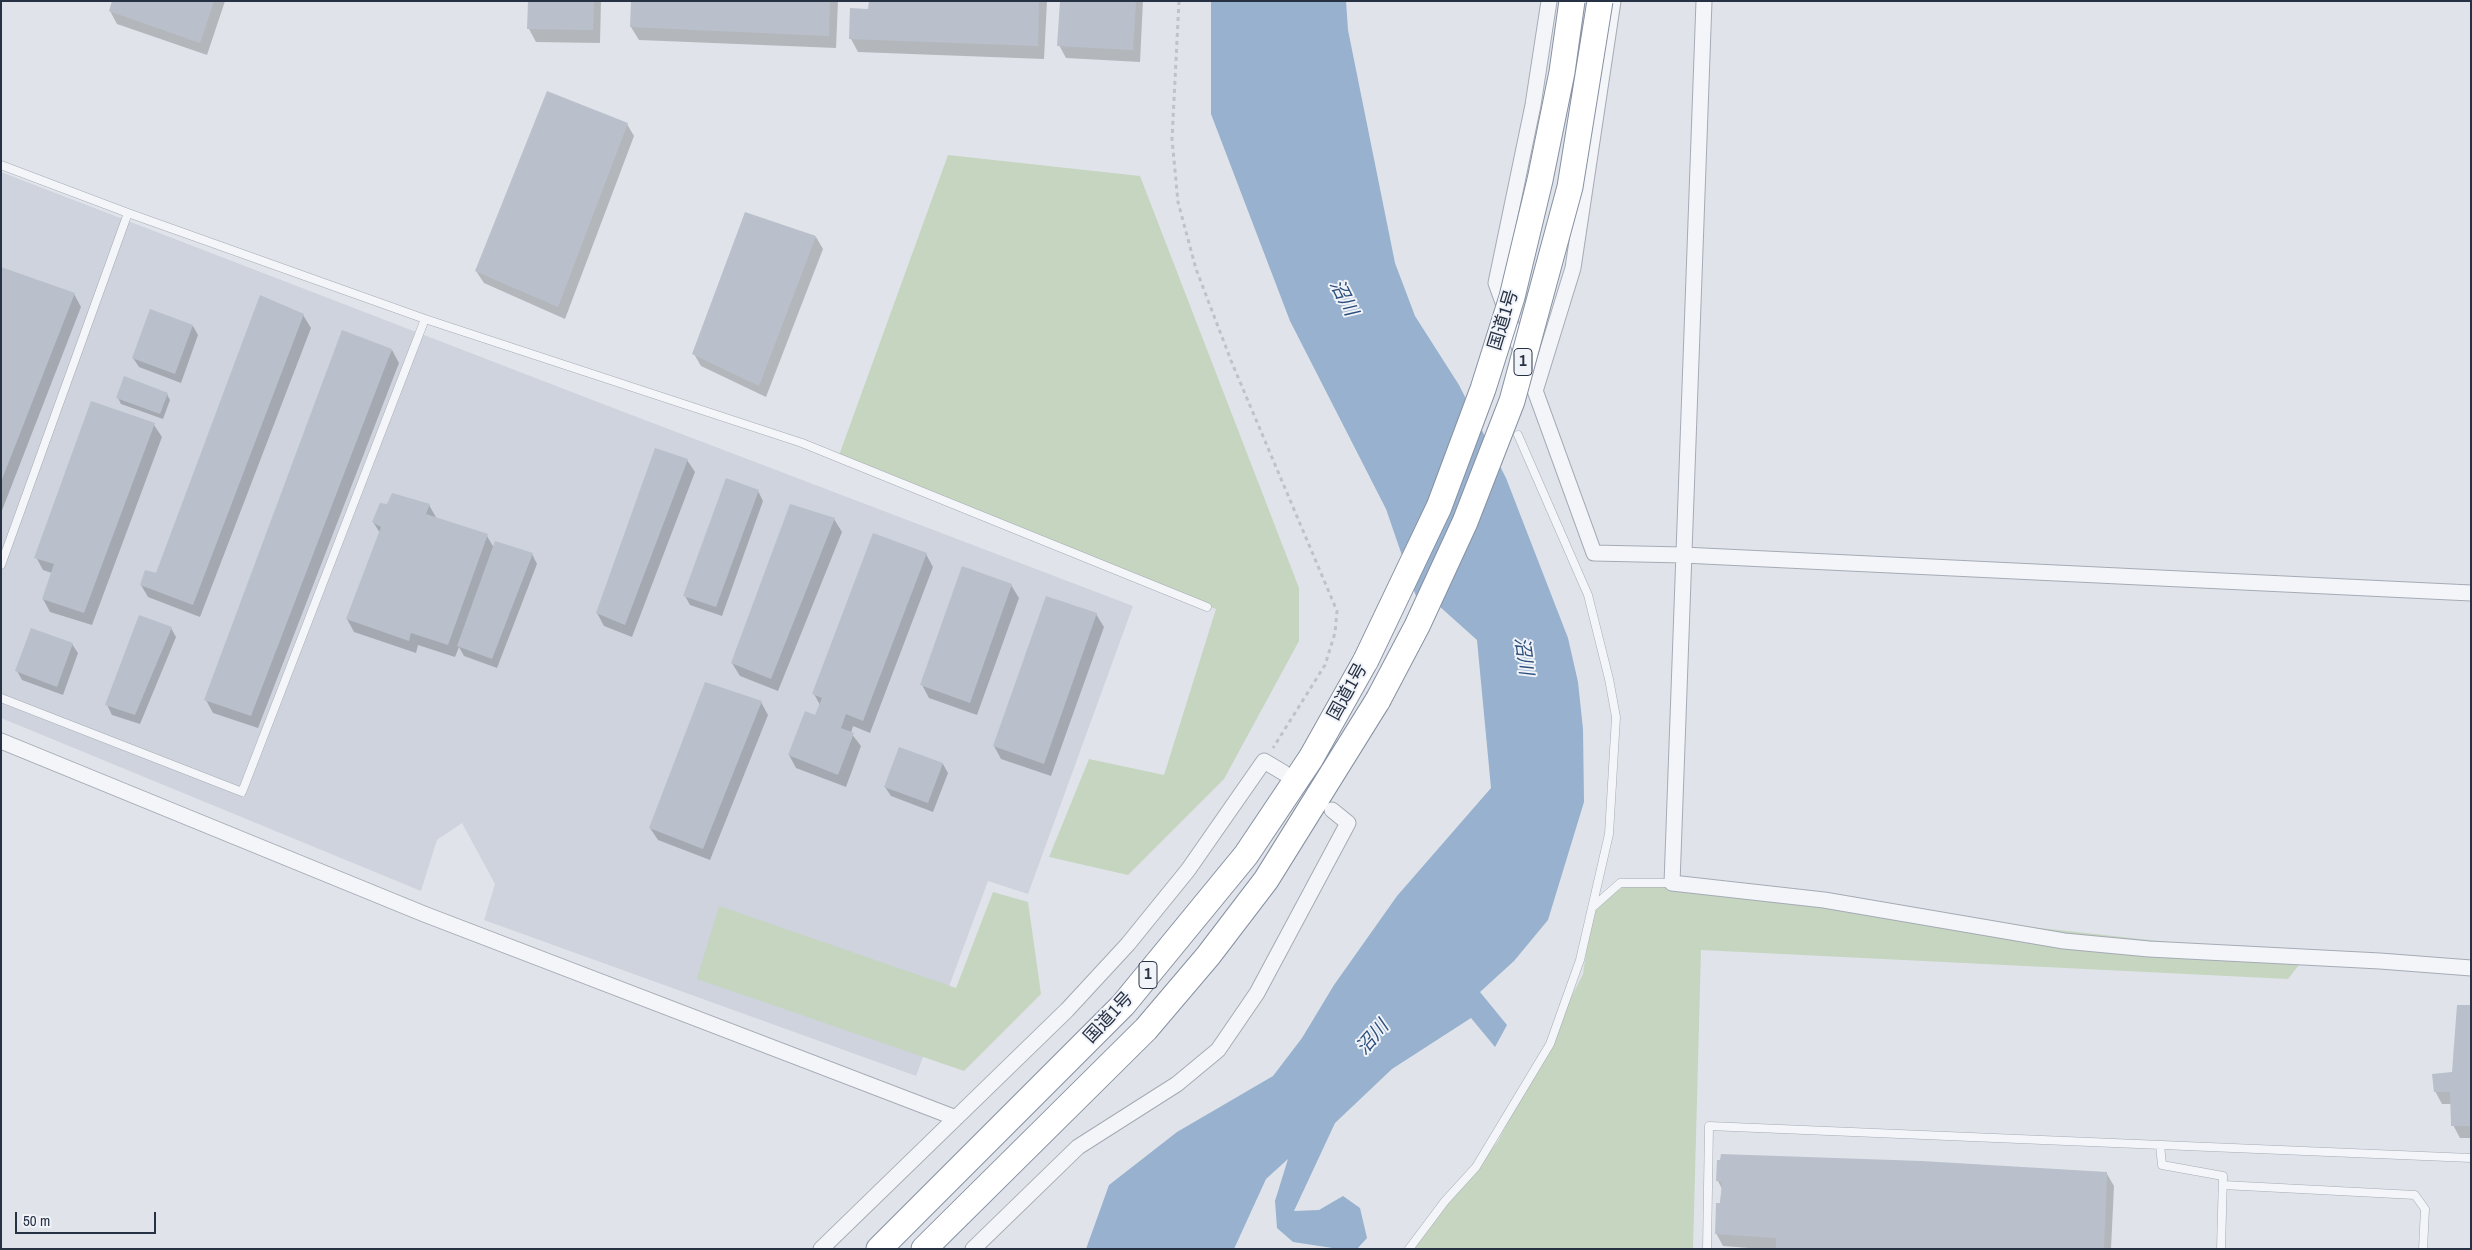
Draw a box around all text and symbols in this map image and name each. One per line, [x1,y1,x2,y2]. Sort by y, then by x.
water label: 沼川 [1324,276,1362,320]
street label: 国道1号 [1485,287,1523,353]
road number: 1 [1514,348,1532,376]
water label: 沼川 [1509,636,1537,676]
street label: 国道1号 [1323,660,1373,724]
road number: 1 [1139,962,1157,988]
street label: 国道1号 [1080,988,1138,1048]
water label: 沼川 [1352,1016,1394,1060]
scale bar [18,1202,159,1234]
text: 50 m [23,1210,50,1231]

